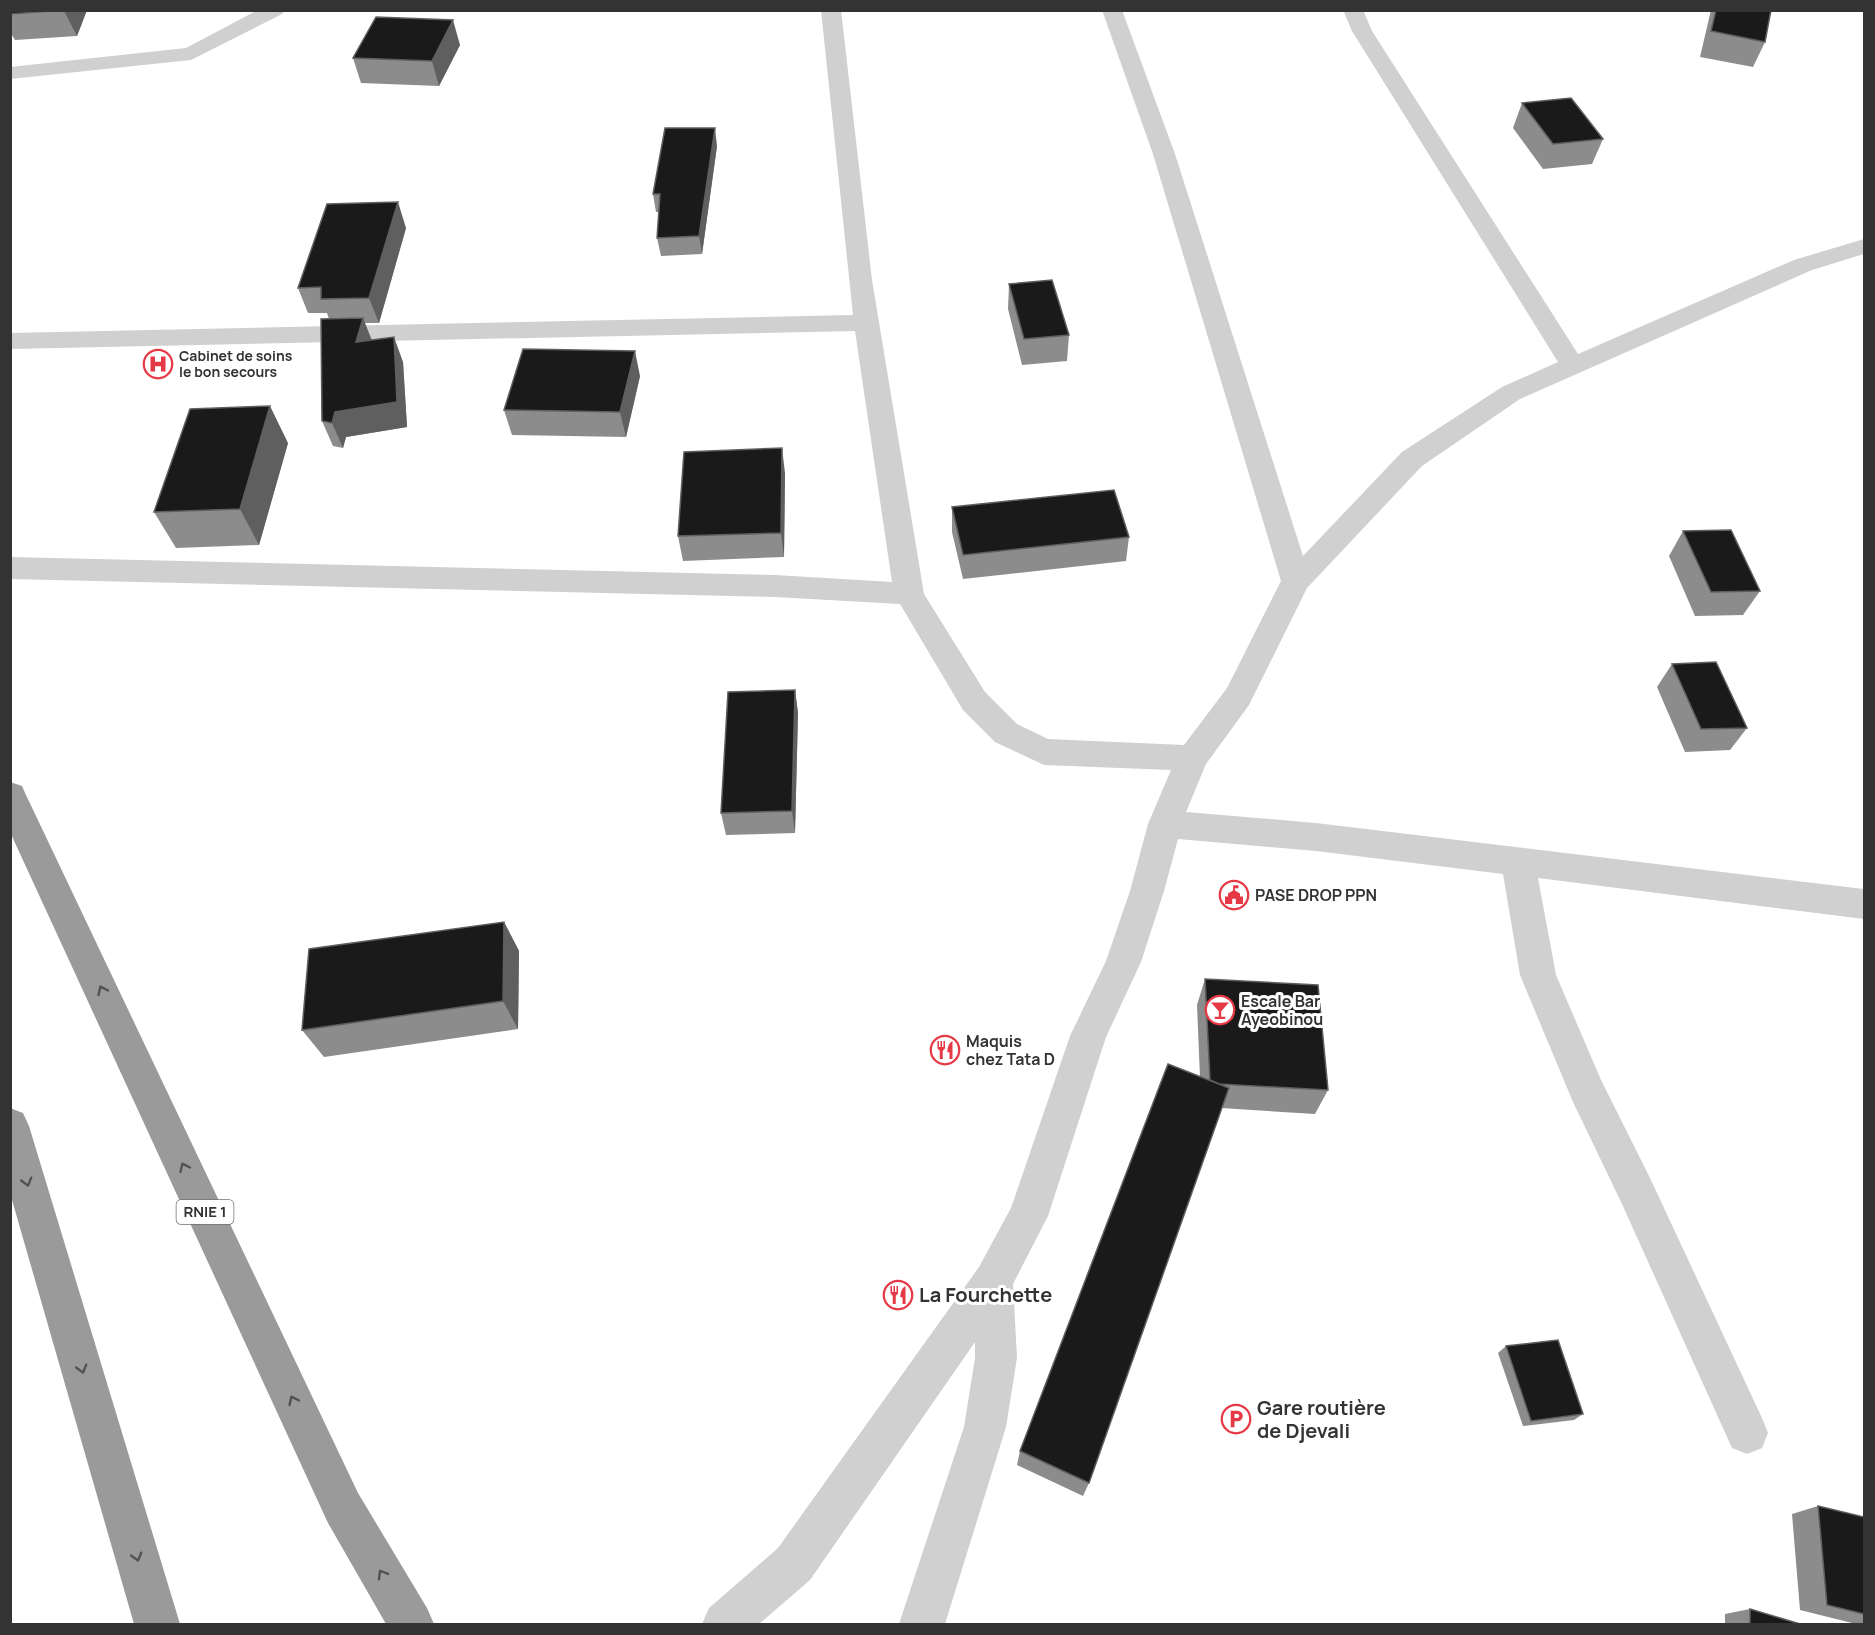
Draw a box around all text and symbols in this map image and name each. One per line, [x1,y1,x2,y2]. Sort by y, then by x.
place label: Cabinet de soins le bon secours [179,346,293,381]
hospital icon: Cabinet de soins le bon secours [142,348,174,380]
public building icon: PASE DROP PPN [1218,879,1250,911]
place label: PASE DROP PPN [1255,884,1377,906]
one-way arrow [97,985,109,996]
place label: Escale Bar Ayeobinou [1241,990,1323,1030]
bar icon: Escale Bar Ayeobinou [1204,994,1236,1026]
place label: Maquis chez Tata D [966,1030,1055,1070]
restaurant icon: Maquis chez Tata D [929,1034,961,1066]
one-way arrow [179,1162,191,1173]
one-way arrow [20,1177,33,1187]
road number: RNIE 1 [176,1200,234,1224]
restaurant icon: La Fourchette [882,1279,914,1311]
place label: La Fourchette [919,1281,1052,1308]
one-way arrow [75,1364,87,1374]
place label: Gare routière de Djevali [1257,1394,1386,1444]
one-way arrow [289,1396,301,1407]
parking icon: Gare routière de Djevali [1220,1403,1252,1435]
one-way arrow [130,1551,142,1562]
one-way arrow [377,1570,389,1580]

